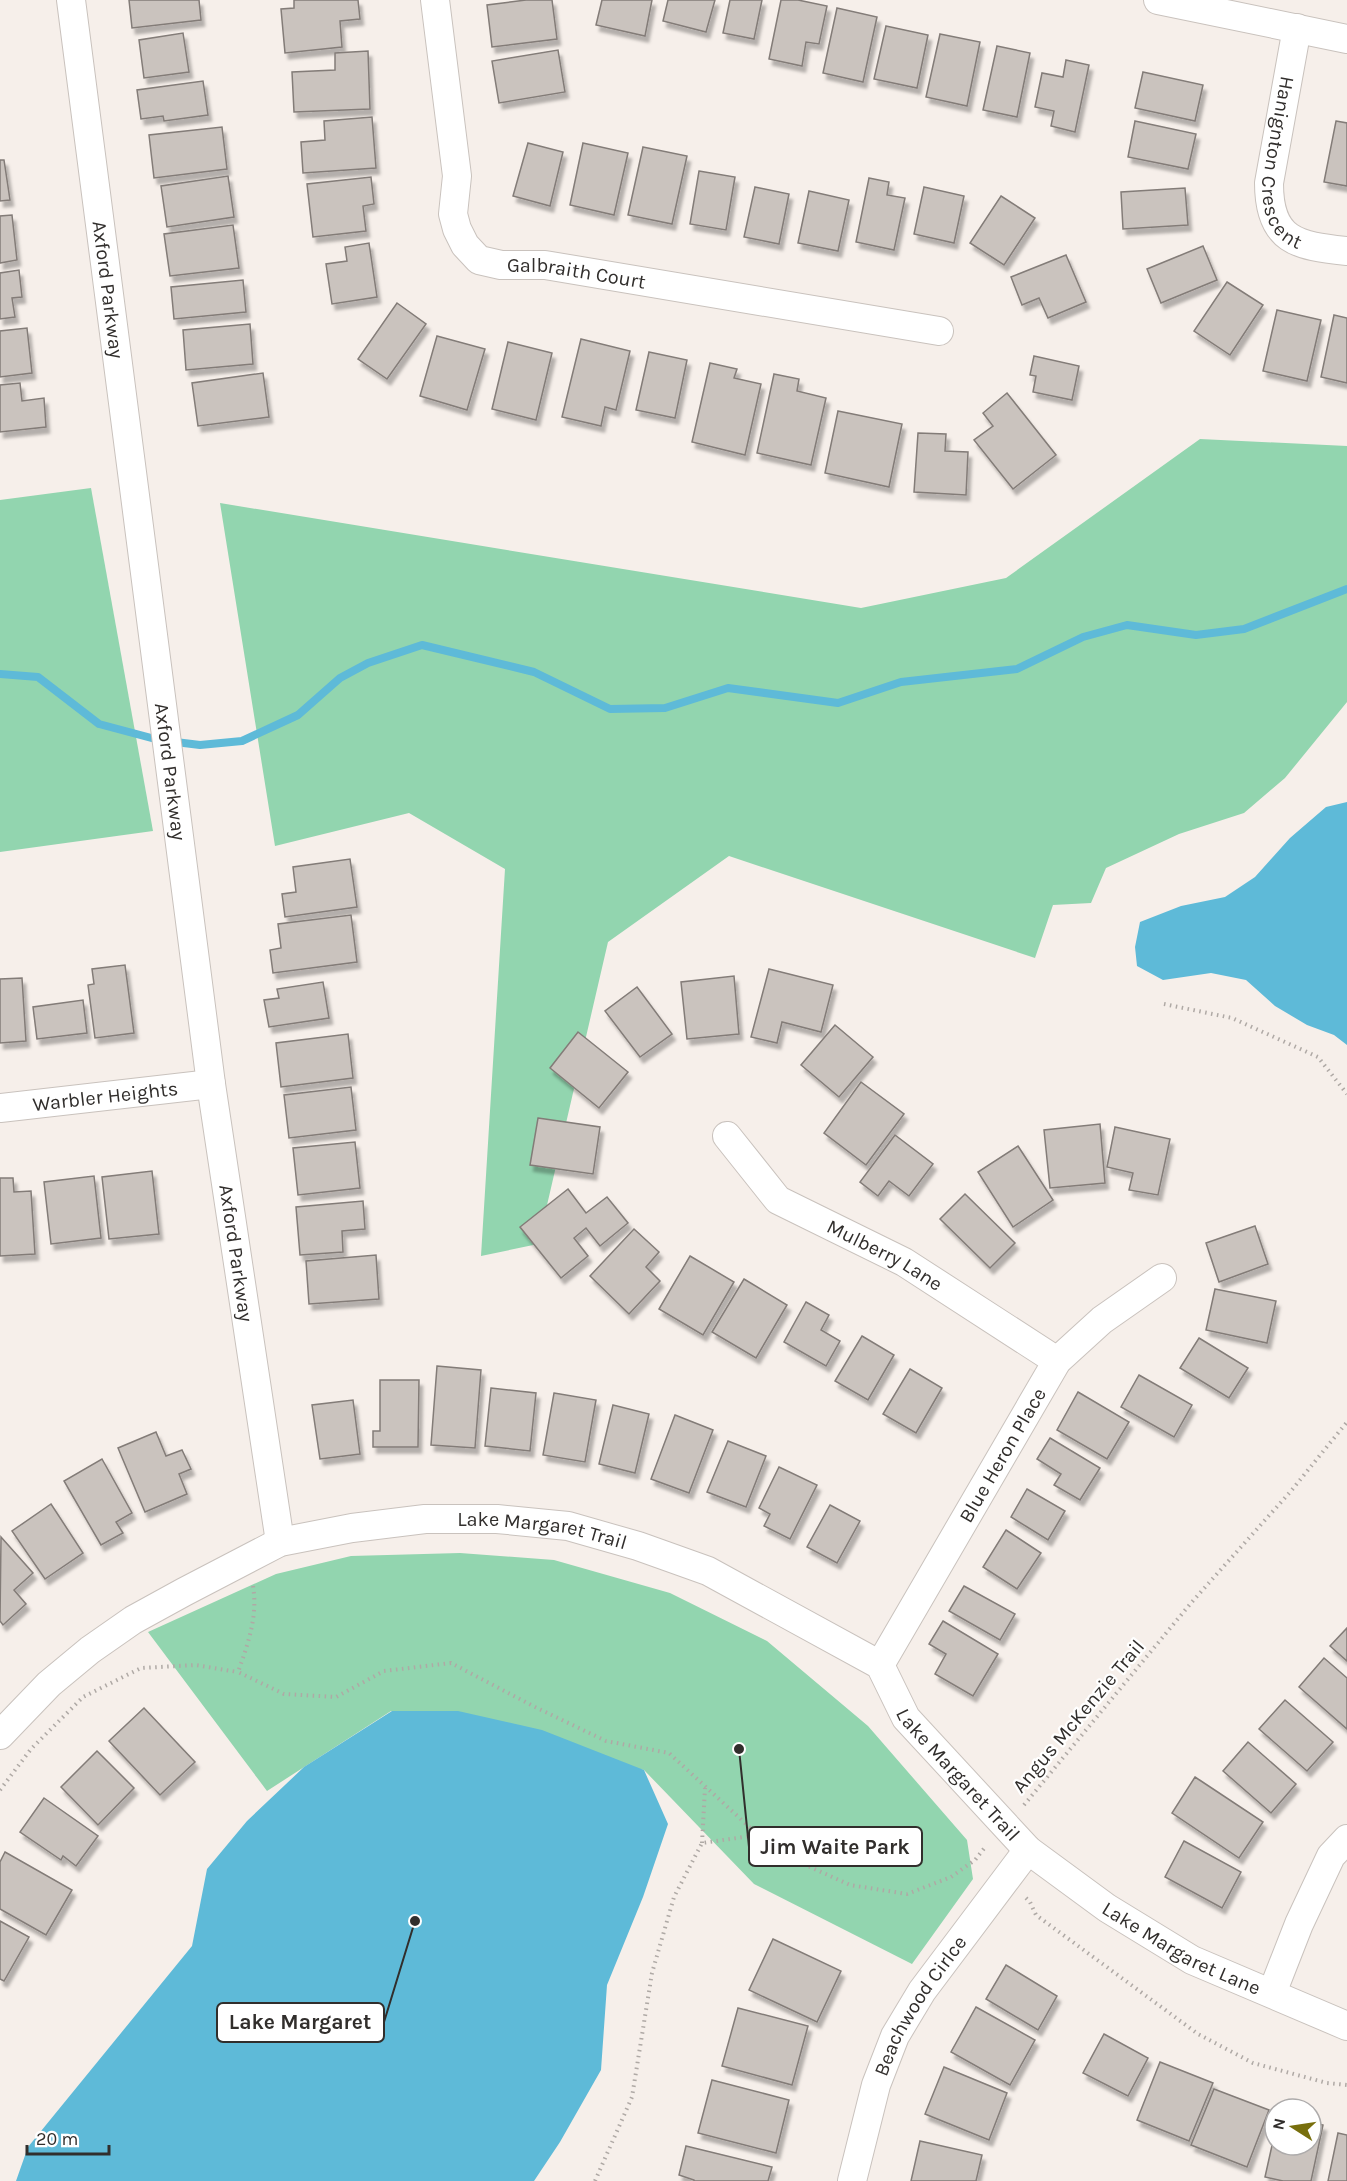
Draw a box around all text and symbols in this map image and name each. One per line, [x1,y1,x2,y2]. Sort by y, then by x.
street label: Hanignton Crescent [1256,74,1306,254]
street label: Axford Parkway [88,219,128,360]
street label: Galbraith Court [507,254,648,294]
street label: Axford Parkway [150,701,190,842]
street label: Warbler Heights [31,1077,179,1116]
street label: Axford Parkway [214,1183,258,1324]
street label: Mulberry Lane [823,1215,947,1296]
street label: Blue Heron Place [954,1384,1051,1527]
street label: Lake Margaret Trail [457,1508,630,1554]
street label: Angus McKenzie Trail [1008,1635,1149,1798]
street label: Lake Margaret Trail [891,1705,1025,1846]
callout: Jim Waite Park [749,1827,922,1866]
text: Jim Waite Park [760,1835,910,1859]
street label: Lake Margaret Lane [1098,1897,1264,2000]
street label: Beachwood Cirlce [870,1931,972,2079]
callout: Lake Margaret [217,2003,384,2042]
text: Lake Margaret [229,2010,371,2034]
north arrow [1263,2097,1323,2157]
text: N [1268,2116,1289,2132]
scale bar [27,2118,110,2156]
text: 20 m [36,2128,78,2150]

